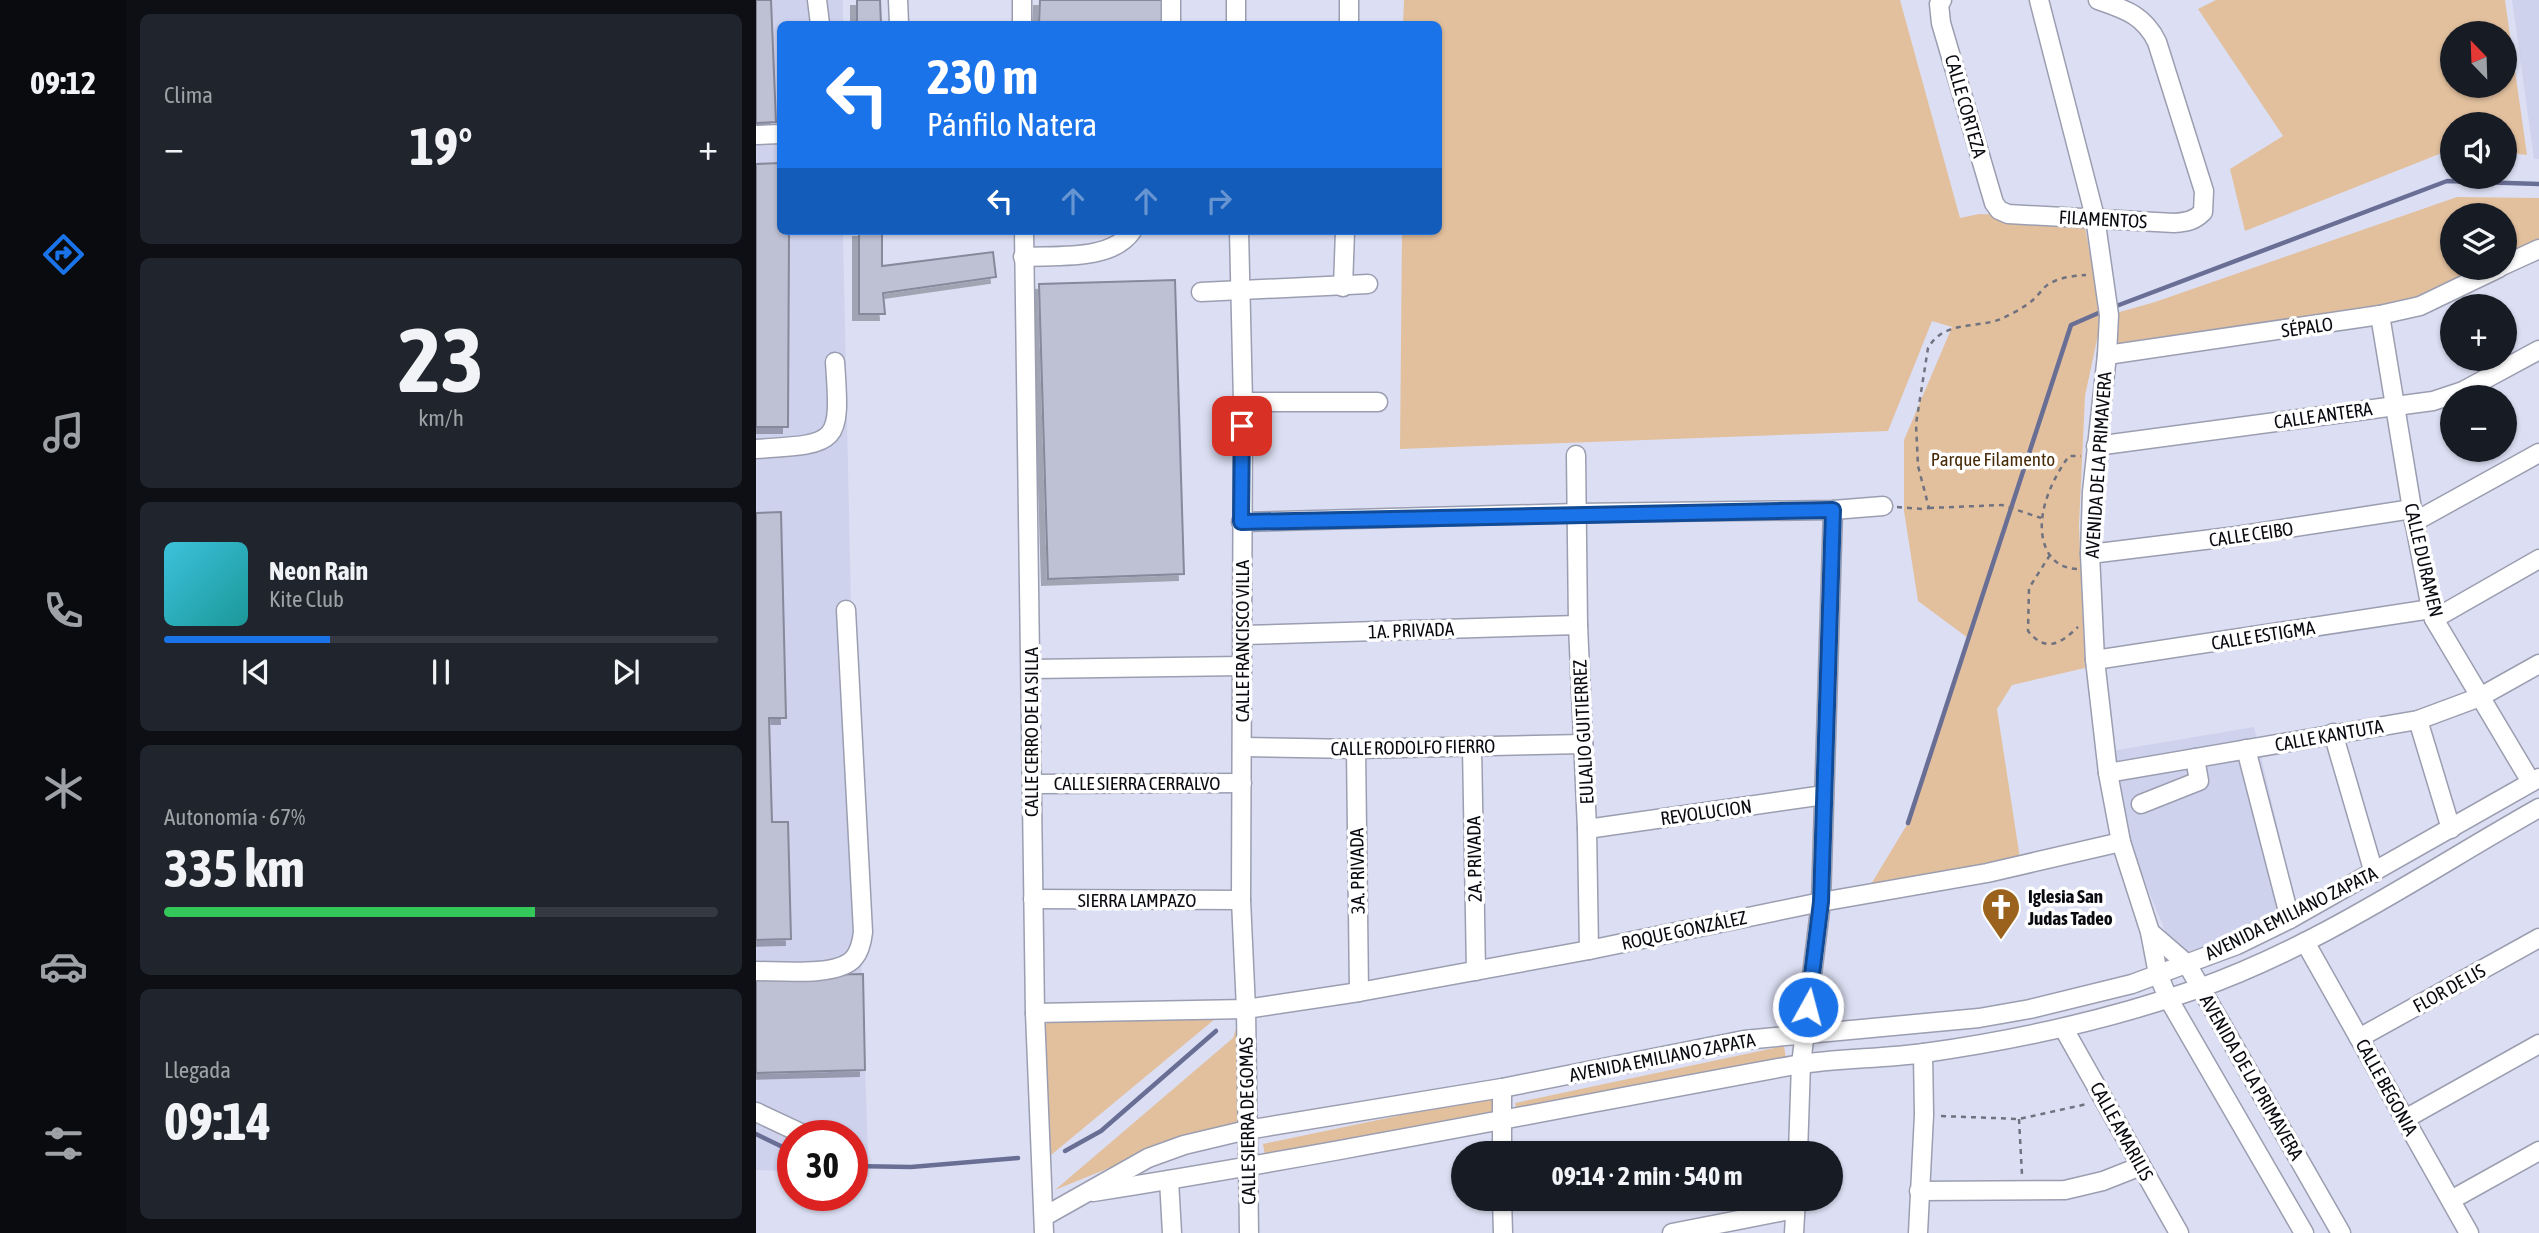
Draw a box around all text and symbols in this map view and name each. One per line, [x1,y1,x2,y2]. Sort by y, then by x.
north arrow [2440,21,2516,98]
map controls [2440,21,2517,462]
text: 230 m [927,48,1038,104]
icon: left [812,49,903,140]
street label: CALLE CORTEZA [1941,52,1991,161]
text: 09:12 [30,64,96,101]
text: Clima [164,82,213,108]
text: Pánfilo Natera [927,106,1097,143]
button: sound [2440,112,2517,189]
text: 19° [409,116,473,176]
text: − [164,125,184,168]
text: + [698,125,718,168]
icon: left [981,182,1019,220]
icon: ahead [1054,182,1092,220]
icon: ahead [1127,182,1165,220]
icon: right [1200,182,1238,220]
button: layers [2440,203,2517,280]
street label: FILAMENTOS [2058,206,2148,232]
icon: directions [39,230,88,279]
button: + [2440,294,2517,371]
text: 23 [398,307,484,411]
street label: SÉPALO [2280,312,2334,342]
street label: AVENIDA DE LA PRIMAVERA [2081,370,2116,559]
button: − [2440,385,2517,462]
pin [1212,396,1272,456]
street label: CALLE ANTERA [2272,397,2374,433]
text: km/h [418,405,464,431]
icon: arrive [1223,407,1261,445]
icon: music [39,408,88,457]
park label: Parque Filamento [1931,448,2055,470]
street label: CALLE DURAMEN [2400,501,2448,619]
street label: CALLE CEIBO [2207,517,2295,551]
text: Neon Rain [269,556,368,586]
street label: CALLE FRANCISCO VILLA [1231,559,1253,722]
icon: phone [39,586,88,635]
text: Kite Club [269,586,344,612]
street label: CALLE ESTIGMA [2210,616,2317,654]
street label: 1A. PRIVADA [1368,617,1455,642]
street label: CALLE CERRO DE LA SILLA [1020,646,1042,817]
icon: previous [237,653,275,691]
icon: pause [422,653,460,691]
icon: next [607,653,645,691]
street label: EULALIO GUITIERREZ [1568,659,1598,805]
street label: CALLE KANTUTA [2273,715,2386,755]
street label: CALLE RODOLFO FIERRO [1331,735,1495,759]
icon: climate [39,764,88,813]
street label: CALLE SIERRA CERRALVO [1054,772,1220,794]
street label: REVOLUCION [1659,795,1753,829]
text: Autonomía · 67% [164,804,305,830]
street label: 2A. PRIVADA [1462,815,1486,902]
street label: 3A. PRIVADA [1345,827,1369,914]
text: 335 km [164,838,305,898]
street label: AVENIDA EMILIANO ZAPATA [2201,861,2381,964]
place label: Iglesia San Judas Tadeo [2027,885,2113,929]
church icon: Iglesia San Judas Tadeo [1980,886,2022,941]
street label: SIERRA LAMPAZO [1078,889,1196,911]
street label: ROQUE GONZÁLEZ [1619,906,1749,954]
icon: car [39,942,88,991]
street label: FLOR DE LIS [2409,959,2489,1017]
position arrow [1771,970,1845,1044]
street label: AVENIDA DE LA PRIMAVERA [2196,990,2309,1164]
street label: AVENIDA EMILIANO ZAPATA [1567,1028,1757,1086]
street label: CALLE BEGONIA [2351,1035,2423,1140]
street label: CALLE SIERRA DE GOMAS [1235,1037,1259,1205]
text: Llegada [164,1057,231,1083]
street label: CALLE AMARILIS [2086,1078,2158,1184]
text: 09:14 [164,1091,271,1151]
icon: filters [39,1119,88,1168]
speed limit sign: 30 [777,1120,868,1211]
text: 09:14 · 2 min · 540 m [1552,1161,1742,1191]

